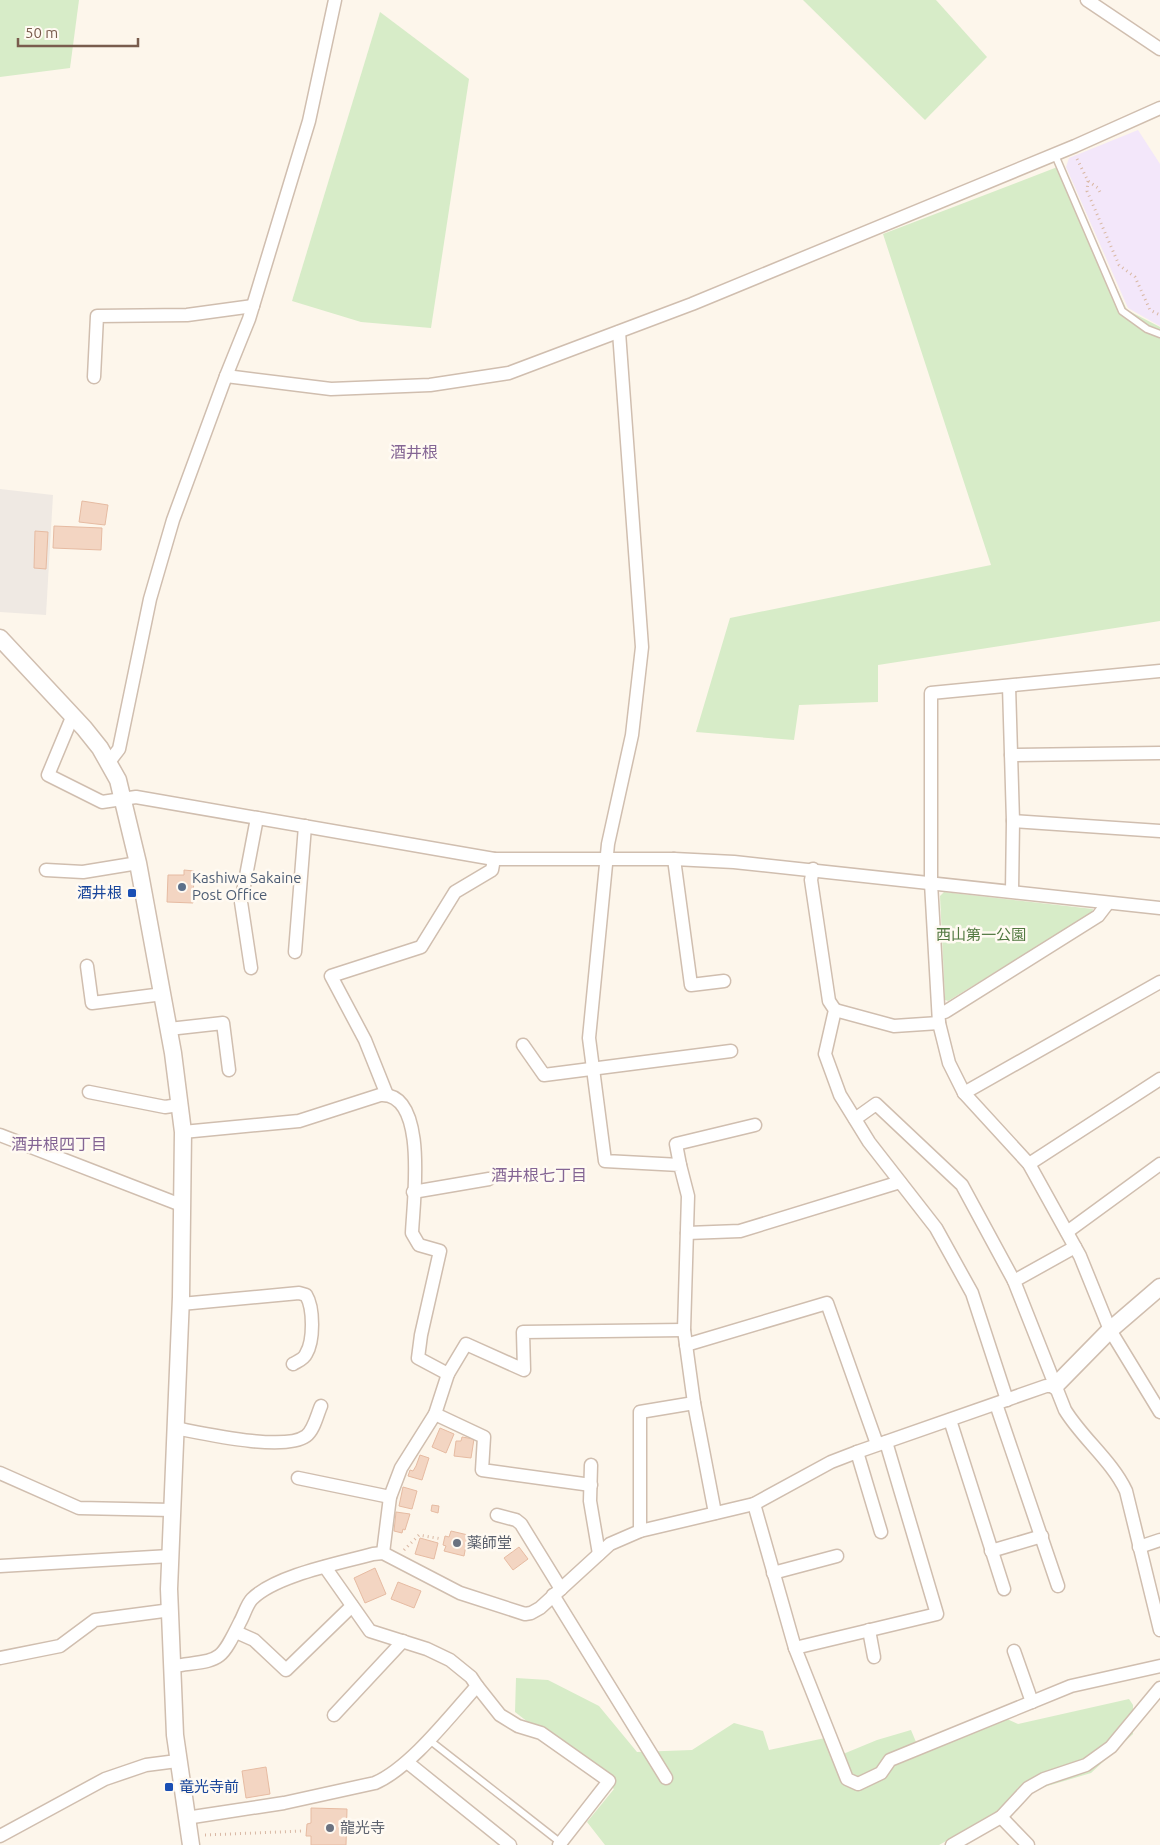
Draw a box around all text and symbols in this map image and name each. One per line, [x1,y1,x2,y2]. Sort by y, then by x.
scale bar [18,15,138,47]
text: 50 m [25,24,58,41]
district label: 酒井根 [390,443,438,461]
place label: Kashiwa Sakaine Post Office [192,869,302,903]
marker: Kashiwa Sakaine Post Office [176,881,188,893]
place label: 酒井根 [77,884,122,901]
marker: 酒井根 [126,887,138,899]
park label: 西山第一公園 [936,926,1026,943]
district label: 酒井根四丁目 [11,1135,107,1153]
district label: 酒井根七丁目 [491,1166,587,1184]
place label: 薬師堂 [467,1534,512,1551]
marker: 薬師堂 [451,1537,463,1549]
place label: 竜光寺前 [179,1778,239,1795]
marker: 竜光寺前 [163,1781,175,1793]
place label: 龍光寺 [340,1819,385,1836]
marker: 龍光寺 [324,1822,336,1834]

